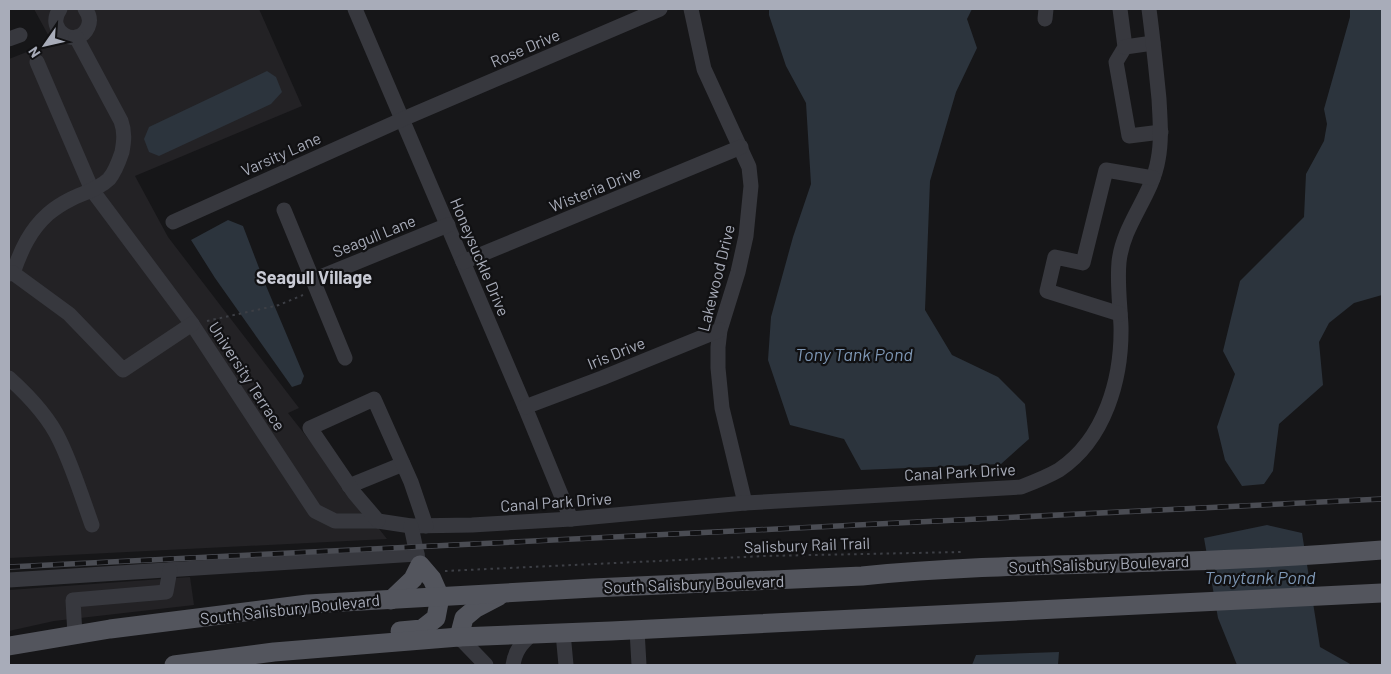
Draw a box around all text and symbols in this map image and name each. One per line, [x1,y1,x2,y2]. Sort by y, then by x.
north arrow [20,20,70,70]
street label: Rose Drive [487,24,562,71]
text: N [24,44,43,61]
street label: Varsity Lane [238,128,324,180]
street label: Wisteria Drive [546,162,643,215]
street label: Honeysuckle Drive [447,195,514,319]
street label: Seagull Lane [329,210,418,261]
street label: Lakewood Drive [693,222,738,333]
district label: Seagull Village [256,266,372,288]
street label: University Terrace [205,318,290,434]
street label: Iris Drive [584,332,647,373]
water label: Tony Tank Pond [795,343,913,365]
street label: Canal Park Drive [904,459,1016,484]
street label: Canal Park Drive [500,488,612,515]
street label: Salisbury Rail Trail [744,533,870,556]
street label: South Salisbury Boulevard [1008,551,1190,576]
water label: Tonytank Pond [1204,566,1316,588]
street label: South Salisbury Boulevard [603,571,785,596]
street label: South Salisbury Boulevard [199,590,381,627]

